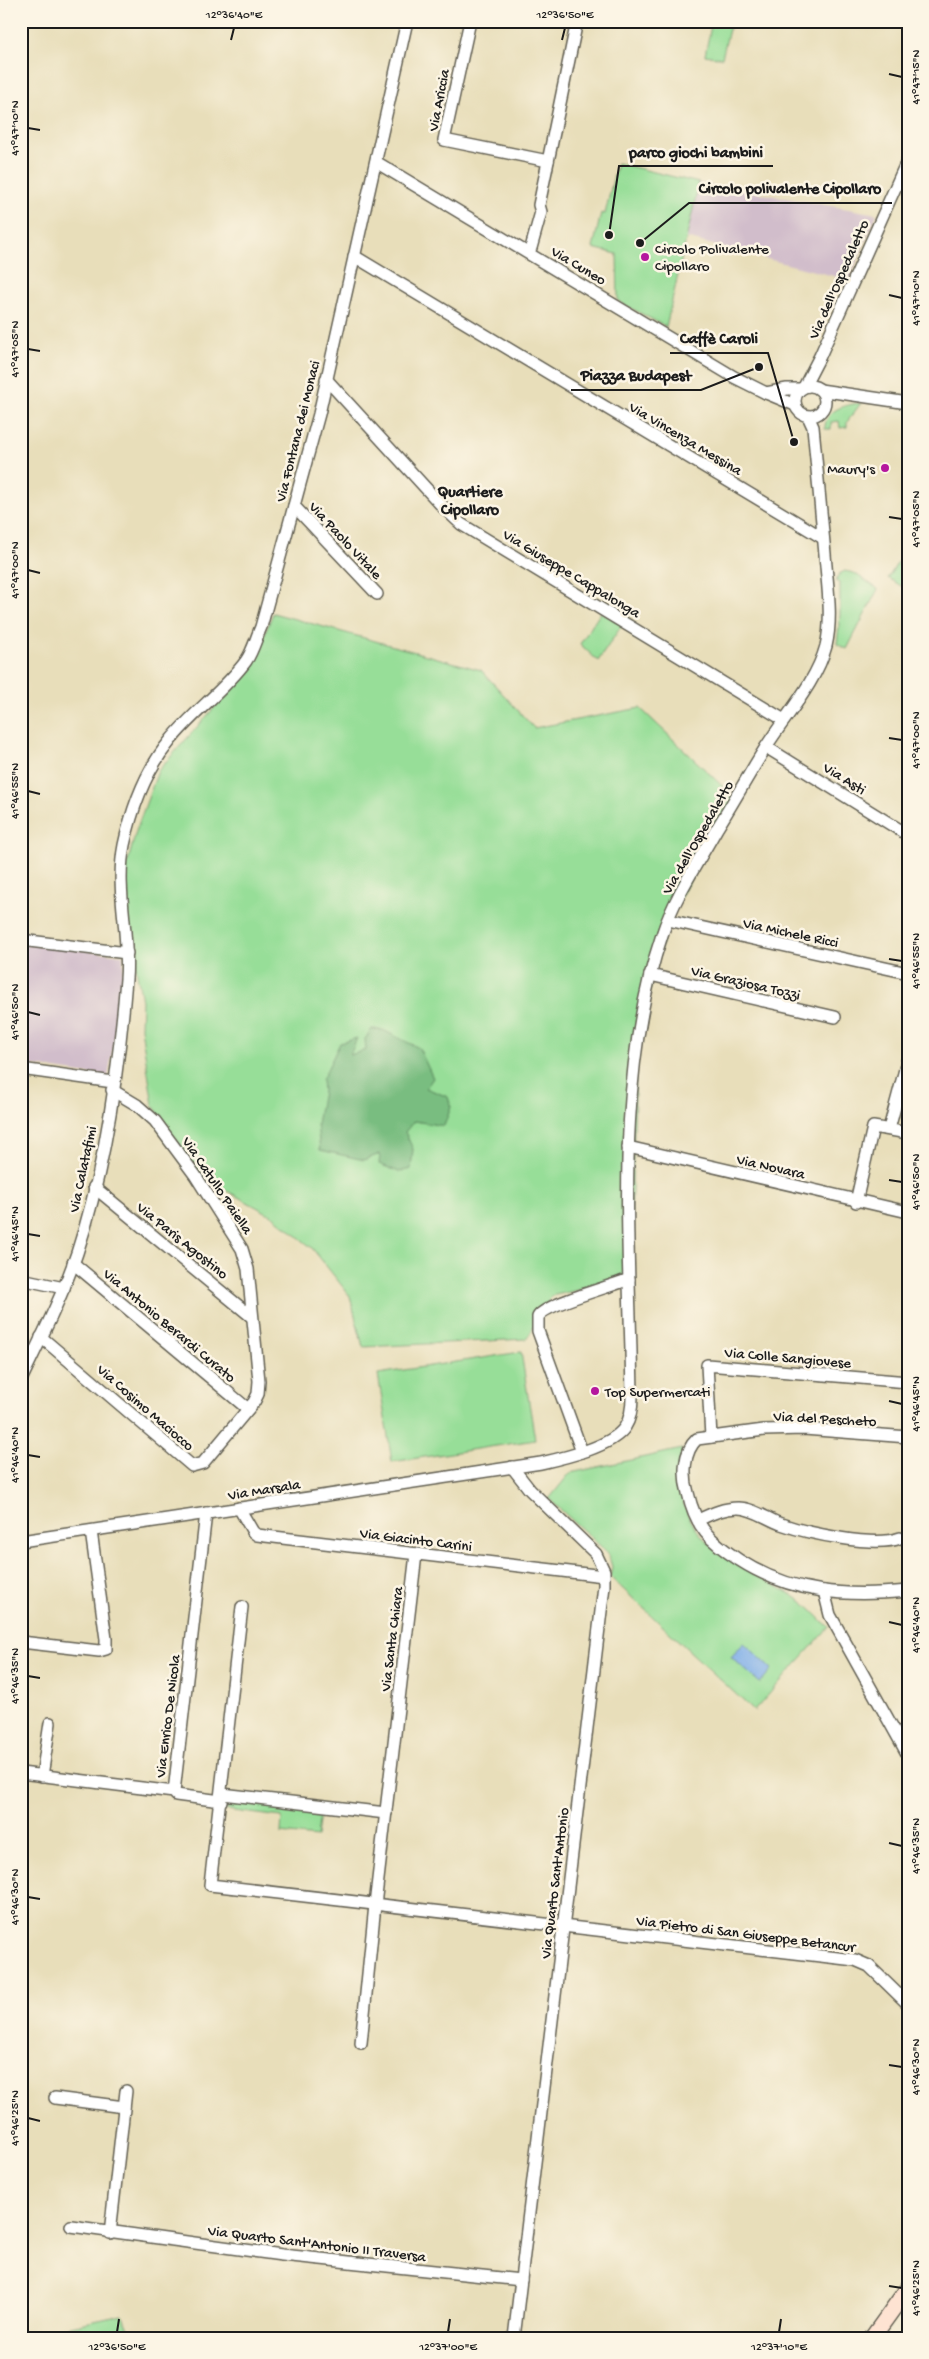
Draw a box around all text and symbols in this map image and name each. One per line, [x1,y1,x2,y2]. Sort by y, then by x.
text: 12°36'40"E [205,9,263,23]
text: 12°36'50"E [535,9,594,23]
text: 41°47'15"N [910,49,924,104]
street label: Via Ariccia [425,67,455,134]
text: 41°47'10"N [9,100,23,156]
callout: parco giochi bambini [619,135,773,166]
text: parco giochi bambini [628,145,763,164]
callout: Circolo polivalente Cipollaro [689,172,892,203]
text: Circolo polivalente Cipollaro [698,181,882,200]
street label: Via dell'Ospedaletto [805,217,874,343]
place label: Circolo Polivalente Cipollaro [655,241,769,276]
street label: Via Cuneo [546,243,609,290]
marker: Circolo Polivalente Cipollaro [639,251,651,263]
text: 41°47'10"N [910,270,924,326]
text: 41°47'05"N [9,320,23,377]
callout: Caffè Caroli [670,322,768,353]
text: Caffè Caroli [679,330,758,350]
street label: Via Fontana dei Monaci [272,359,325,505]
callout: Piazza Budapest [571,359,701,390]
text: Piazza Budapest [580,368,693,387]
street label: Via Vincenza Messina [624,398,745,481]
place label: Maury's [827,461,875,479]
marker: Maury's [879,462,891,474]
district label: Quartiere Cipollaro [438,484,503,521]
text: 41°47'05"N [910,490,924,547]
street label: Via Paolo Vitale [303,498,385,584]
street label: Via Giuseppe Cappalonga [498,526,644,623]
text: 41°47'00"N [9,541,23,599]
text: 41°47'00"N [910,711,924,769]
street label: Via Asti [818,759,869,800]
text: 41°46'55"N [9,763,23,819]
street label: Via dell'Ospedaletto [658,778,739,899]
street label: Via Michele Ricci [740,915,840,953]
text: 41°46'55"N [910,933,924,989]
street label: Via Graziosa Tozzi [688,962,802,1005]
text: 41°46'50"N [9,983,23,1040]
street label: Via Calatafimi [66,1125,102,1215]
street label: Via Catullo Paiella [177,1133,256,1239]
street label: Via Novara [734,1151,807,1185]
text: 41°46'50"N [910,1153,924,1210]
street label: Via Paris Agostino [132,1198,231,1284]
text: 41°46'45"N [9,1206,23,1262]
street label: Via Antonio Berardi Curato [98,1265,239,1387]
street label: Via Colle Sangiovese [723,1344,852,1374]
street label: Via Cosimo Maciocco [92,1361,197,1456]
text: 41°46'45"N [910,1376,924,1432]
place label: Top Supermercati [604,1384,710,1402]
marker: Top Supermercati [589,1385,601,1397]
street label: Via del Pescheto [772,1408,877,1432]
text: 41°46'40"N [9,1427,23,1483]
street label: Via Marsala [226,1476,302,1506]
street label: Via Giacinto Carini [358,1525,473,1557]
street label: Via Santa Chiara [378,1585,408,1694]
text: 41°46'40"N [910,1597,924,1653]
text: 41°46'35"N [9,1648,23,1704]
street label: Via Enrico De Nicola [152,1653,186,1780]
street label: Via Quarto Sant'Antonio [538,1806,574,1961]
text: 41°46'35"N [910,1818,924,1874]
text: 41°46'30"N [9,1869,23,1925]
street label: Via Pietro di San Giuseppe Betancur [634,1912,858,1958]
text: 41°46'30"N [910,2039,924,2095]
text: 41°46'25"N [9,2090,23,2146]
street label: Via Quarto Sant'Antonio II Traversa [206,2223,427,2267]
text: 41°46'25"N [910,2260,924,2316]
text: 12°36'50"E [87,2341,146,2355]
text: 12°37'00"E [418,2341,477,2355]
text: 12°37'10"E [750,2341,807,2355]

